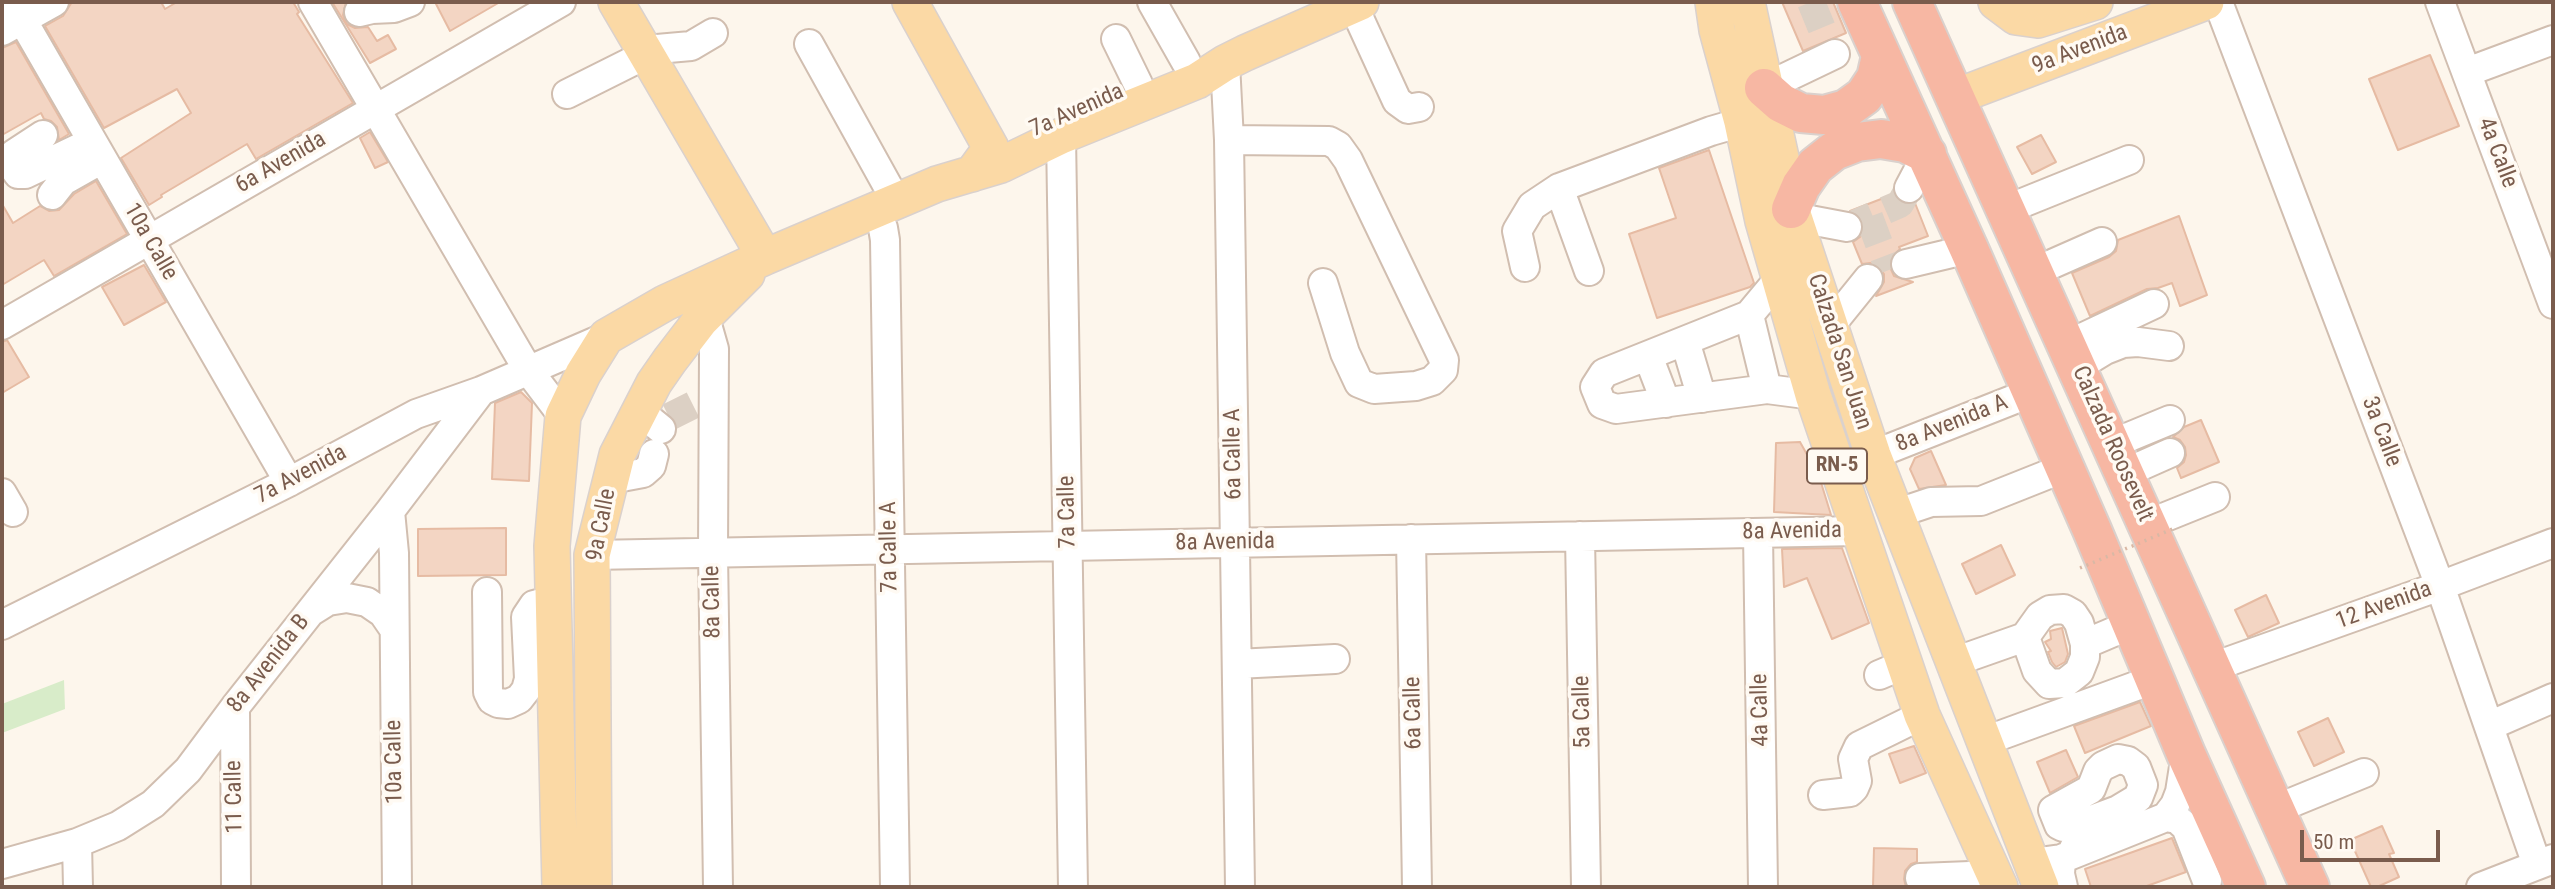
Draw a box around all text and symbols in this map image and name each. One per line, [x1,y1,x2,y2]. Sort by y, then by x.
street label: 9a Avenida [2029,19,2131,81]
street label: 7a Avenida [1026,78,1128,144]
street label: 4a Calle [2471,114,2523,192]
street label: 6a Avenida [231,126,331,200]
street label: 10a Calle [117,199,183,285]
street label: Calzada San Juan [1801,271,1877,433]
street label: Calzada Roosevelt [2065,362,2159,526]
street label: 8a Avenida A [1892,389,2012,459]
street label: 3a Calle [2355,393,2407,471]
street label: 6a Calle A [1219,408,1249,500]
street label: 7a Avenida [251,439,351,511]
road number: RN-5 [1807,448,1867,484]
street label: 7a Calle [1054,475,1082,549]
street label: 9a Calle [581,487,623,563]
street label: 7a Calle A [875,501,905,593]
street label: 8a Avenida [1742,517,1842,547]
street label: 8a Avenida [1175,528,1275,558]
street label: 8a Calle [699,565,727,639]
street label: 12 Avenida [2332,576,2436,636]
street label: 8a Avenida B [222,609,316,719]
street label: 4a Calle [1747,673,1775,747]
street label: 5a Calle [1569,675,1597,749]
street label: 6a Calle [1400,676,1428,750]
street label: 10a Calle [380,720,410,804]
street label: 11 Calle [221,760,249,834]
scale bar [2303,816,2443,860]
text: 50 m [2313,830,2354,854]

